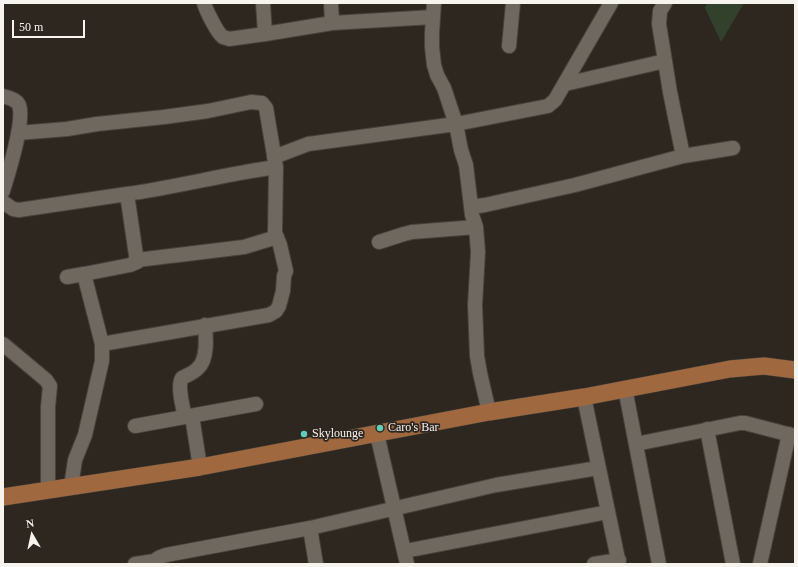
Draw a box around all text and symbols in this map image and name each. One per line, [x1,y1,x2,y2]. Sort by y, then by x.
scale bar [14,12,87,38]
text: 50 m [19,20,43,34]
place label: Caro's Bar [388,421,438,435]
marker: Caro's Bar [375,423,385,433]
place label: Skylounge [312,427,363,441]
marker: Skylounge [299,429,309,439]
north arrow [12,515,52,555]
text: N [25,517,35,530]

